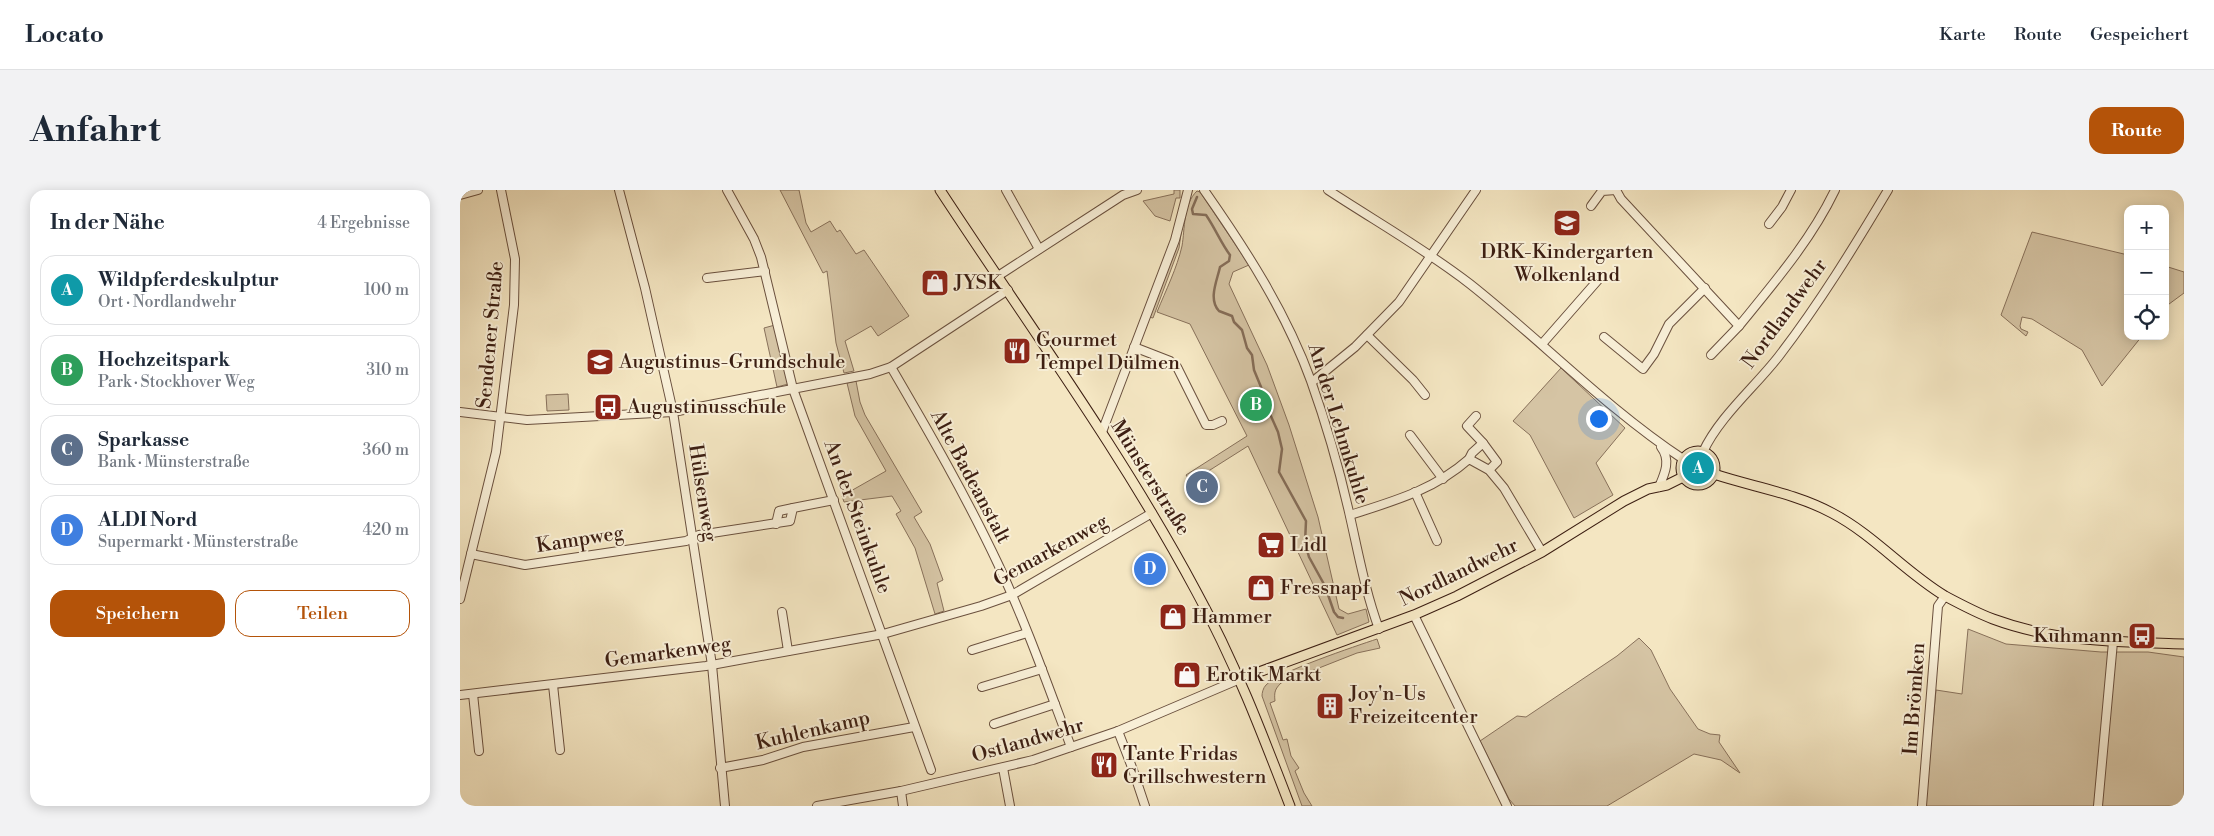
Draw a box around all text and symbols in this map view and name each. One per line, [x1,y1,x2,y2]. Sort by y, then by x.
text: Locato [25,20,104,50]
text: Karte [1939,23,1986,46]
text: Route [2014,23,2062,46]
text: Gespeichert [2090,23,2189,46]
button: Route [2089,107,2184,154]
text: Anfahrt [30,109,161,152]
map controls [2124,205,2169,340]
button: + [2124,205,2169,250]
school or university icon: DRK-Kindergarten Wolkenland [1552,208,1582,238]
text: In der Nähe [50,210,165,236]
text: 4 Ergebnisse [317,213,410,233]
place label: DRK-Kindergarten Wolkenland [1480,240,1654,288]
button: − [2124,250,2169,295]
street label: Nordlandwehr [1737,254,1833,374]
street label: Sendener Straße [472,260,510,410]
text: Wildpferdeskulptur [98,268,279,292]
shop icon: JYSK [920,268,950,298]
place label: JYSK [953,271,1003,296]
text: A [61,280,73,300]
text: 100 m [364,280,409,300]
text: Ort · Nordlandwehr [98,292,236,312]
button: locate [2124,295,2169,340]
place label: Gourmet Tempel Dülmen [1036,328,1180,376]
restaurant icon: Gourmet Tempel Dülmen [1002,336,1032,366]
street label: An der Lehmkuhle [1301,339,1374,508]
school or university icon: Augustinus-Grundschule [585,347,615,377]
text: Hochzeitspark [98,348,230,372]
place label: Augustinus-Grundschule [618,350,845,375]
text: B [61,360,73,380]
text: 310 m [366,360,409,380]
text: Park · Stockhover Weg [98,372,255,392]
pin: B [1240,386,1272,424]
bus stop icon: Augustinusschule [593,392,623,422]
place label: Augustinusschule [626,395,786,420]
street label: Alte Badeanstalt [924,405,1016,548]
your location [1586,406,1612,432]
street label: Münsterstraße [1105,416,1195,540]
text: Sparkasse [98,428,189,452]
street label: An der Steinkuhle [817,436,896,597]
text: C [61,440,73,460]
text: 360 m [363,440,409,460]
street label: Hülsenweg [682,443,722,544]
pin: A [1682,449,1714,487]
text: Bank · Münsterstraße [98,452,250,472]
pin: C [1186,468,1218,506]
text: ALDI Nord [98,508,197,532]
street label: Gemarkenweg [989,509,1113,593]
text: D [61,520,73,540]
text: 420 m [362,520,409,540]
street label: Kampweg [534,521,626,559]
supermarket icon: Lidl [1256,530,1286,560]
text: Supermarkt · Münsterstraße [98,532,298,552]
place label: Lidl [1290,533,1327,558]
street label: Nordlandwehr [1395,533,1523,613]
pin: D [1134,550,1166,588]
shop icon: Fressnapf [1246,573,1276,603]
place label: Fressnapf [1280,576,1370,601]
button: Speichern [50,590,225,637]
button: Teilen [235,590,410,637]
shop icon: Hammer [1158,602,1188,632]
place label: Hammer [1192,605,1272,630]
bus stop icon: Kuhmann [2127,621,2157,651]
place label: Kuhmann [2033,624,2123,649]
street label: Gemarkenweg [603,632,733,674]
street label: Im Brömken [1899,642,1931,756]
shop icon: Erotik Markt [1172,660,1202,690]
place label: Erotik Markt [1206,663,1321,688]
place label: Joy'n-Us Freizeitcenter [1348,682,1478,730]
building icon: Joy'n-Us Freizeitcenter [1315,691,1345,721]
street label: Kuhlenkamp [753,706,873,756]
street label: Ostlandwehr [969,713,1087,769]
place label: Tante Fridas Grillschwestern [1123,742,1266,790]
restaurant icon: Tante Fridas Grillschwestern [1089,750,1119,780]

